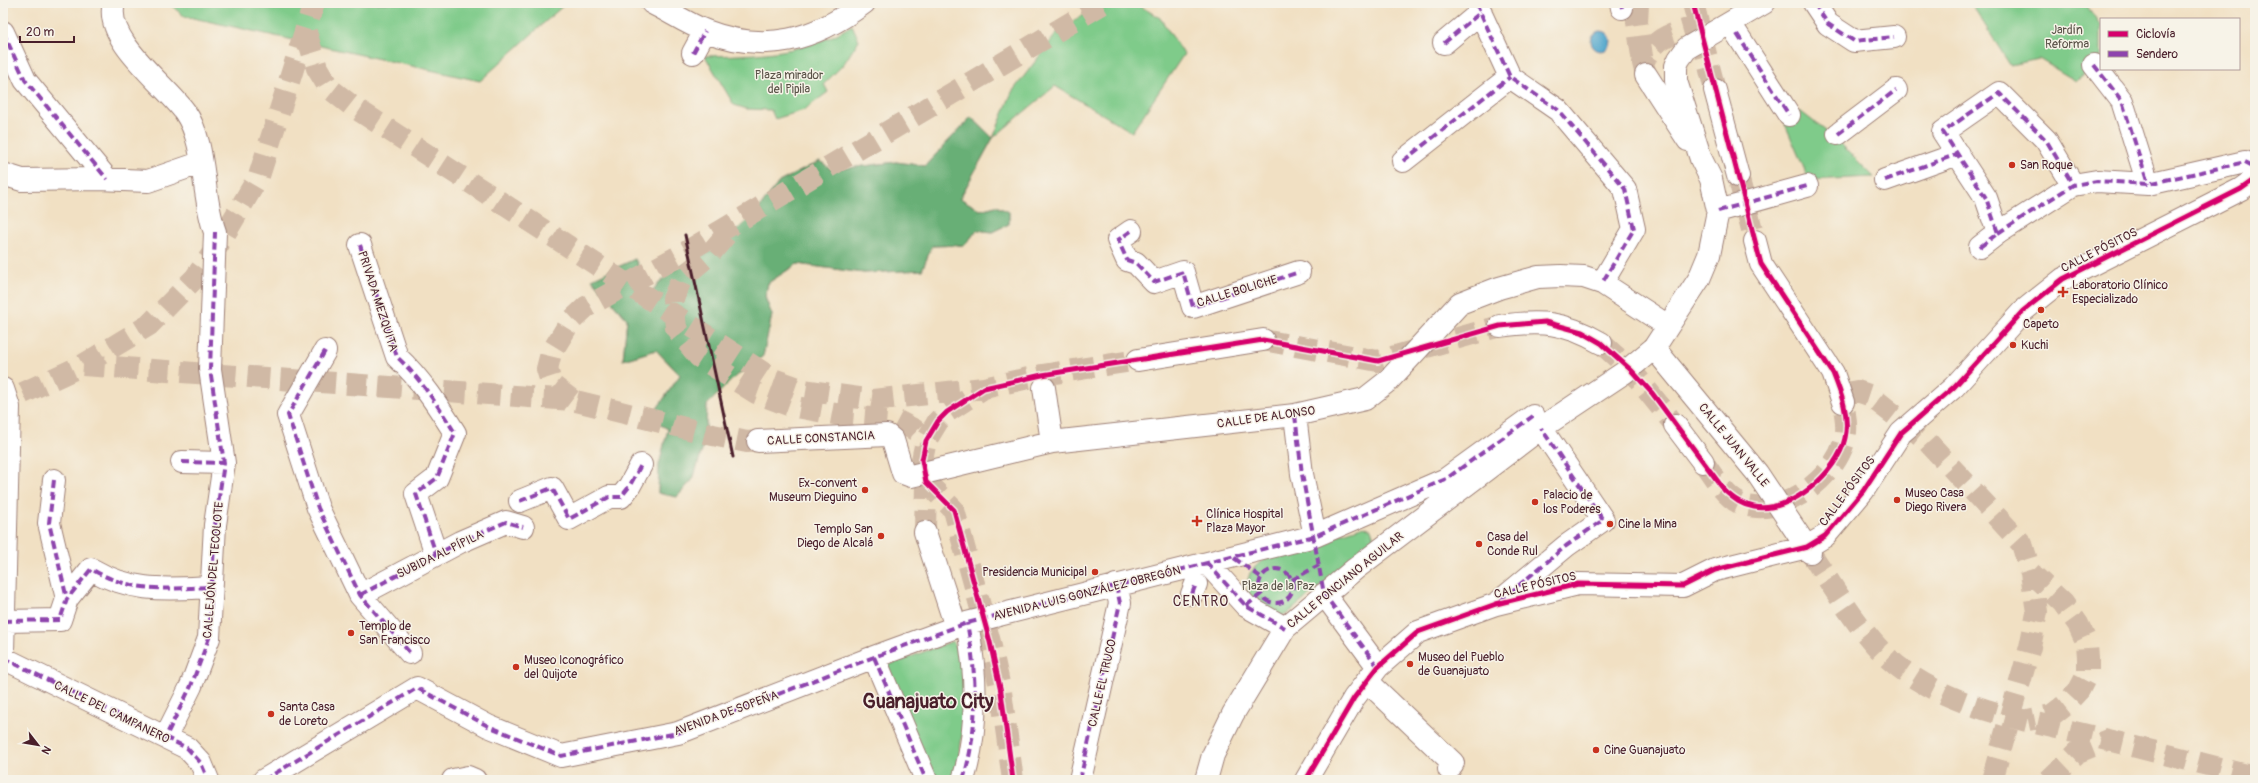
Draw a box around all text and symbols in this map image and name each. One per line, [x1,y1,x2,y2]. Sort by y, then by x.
scale bar [20,18,74,44]
legend [2100,18,2240,70]
park label: Jardín Reforma [2045,23,2089,52]
text: 20 m [26,25,55,40]
text: Ciclovía [2136,27,2176,42]
text: Sendero [2136,47,2178,62]
park label: Plaza mirador del Pipila [755,68,824,97]
place label: San Roque [2020,158,2073,173]
marker: San Roque [2007,160,2017,170]
street label: CALLE PÓSITOS [2058,224,2140,276]
street label: PRIVADA MEZQUITA [354,249,401,353]
street label: CALLE BOLICHE [1195,272,1279,311]
place label: Laboratorio Clínico Especializado [2072,278,2169,307]
marker: Laboratorio Clínico Especializado [2057,286,2069,298]
marker: Capeto [2036,305,2046,315]
place label: Capeto [2023,317,2059,332]
place label: Kuchi [2021,338,2048,353]
marker: Kuchi [2008,340,2018,350]
street label: CALLE JUAN VALLE [1695,400,1772,490]
street label: CALLE DE ALONSO [1216,403,1316,432]
street label: CALLE CONSTANCIA [767,428,876,449]
street label: CALLE PÓSITOS [1815,453,1879,529]
place label: Ex-convent Museum Dieguino [769,476,858,505]
marker: Ex-convent Museum Dieguino [860,485,870,495]
place label: Museo Casa Diego Rivera [1905,486,1967,515]
place label: Palacio de los Poderes [1543,488,1601,517]
marker: Museo Casa Diego Rivera [1892,495,1902,505]
marker: Palacio de los Poderes [1530,497,1540,507]
street label: CALLEJÓN DEL TECOLOTE [199,501,227,639]
place label: Clínica Hospital Plaza Mayor [1206,507,1283,536]
marker: Clínica Hospital Plaza Mayor [1191,515,1203,527]
place label: Cine la Mina [1618,517,1677,532]
marker: Cine la Mina [1605,519,1615,529]
place label: Templo San Diego de Alcalá [797,522,873,551]
street label: SUBIDA AL PÍPILA [394,526,486,582]
street label: CALLE PONCIANO AGUILAR [1284,529,1407,632]
place label: Casa del Conde Rul [1487,530,1538,559]
marker: Templo San Diego de Alcalá [876,531,886,541]
marker: Casa del Conde Rul [1474,539,1484,549]
street label: AVENIDA LUIS GONZÁLEZ OBREGÓN [992,562,1182,624]
place label: Presidencia Municipal [982,565,1087,580]
marker: Presidencia Municipal [1090,567,1100,577]
street label: CALLE PÓSITOS [1492,568,1578,602]
park label: Plaza de la Paz [1241,579,1315,594]
district label: CENTRO [1173,593,1229,610]
place label: Templo de San Francisco [359,619,431,648]
marker: Templo de San Francisco [346,628,356,638]
street label: CALLE EL TRUCO [1085,638,1120,728]
place label: Museo del Pueblo de Guanajuato [1418,650,1505,679]
place label: Museo Iconográfico del Quijote [524,653,624,682]
marker: Museo del Pueblo de Guanajuato [1405,659,1415,669]
marker: Museo Iconográfico del Quijote [511,662,521,672]
street label: CALLE DEL CAMPANERO [52,678,172,747]
street label: AVENIDA DE SOPEÑA [672,687,781,739]
district label: Guanajuato City [862,689,994,714]
place label: Santa Casa de Loreto [279,700,335,729]
marker: Santa Casa de Loreto [266,709,276,719]
north arrow [18,725,58,765]
text: N [38,743,54,757]
place label: Cine Guanajuato [1604,743,1686,758]
marker: Cine Guanajuato [1591,745,1601,755]

